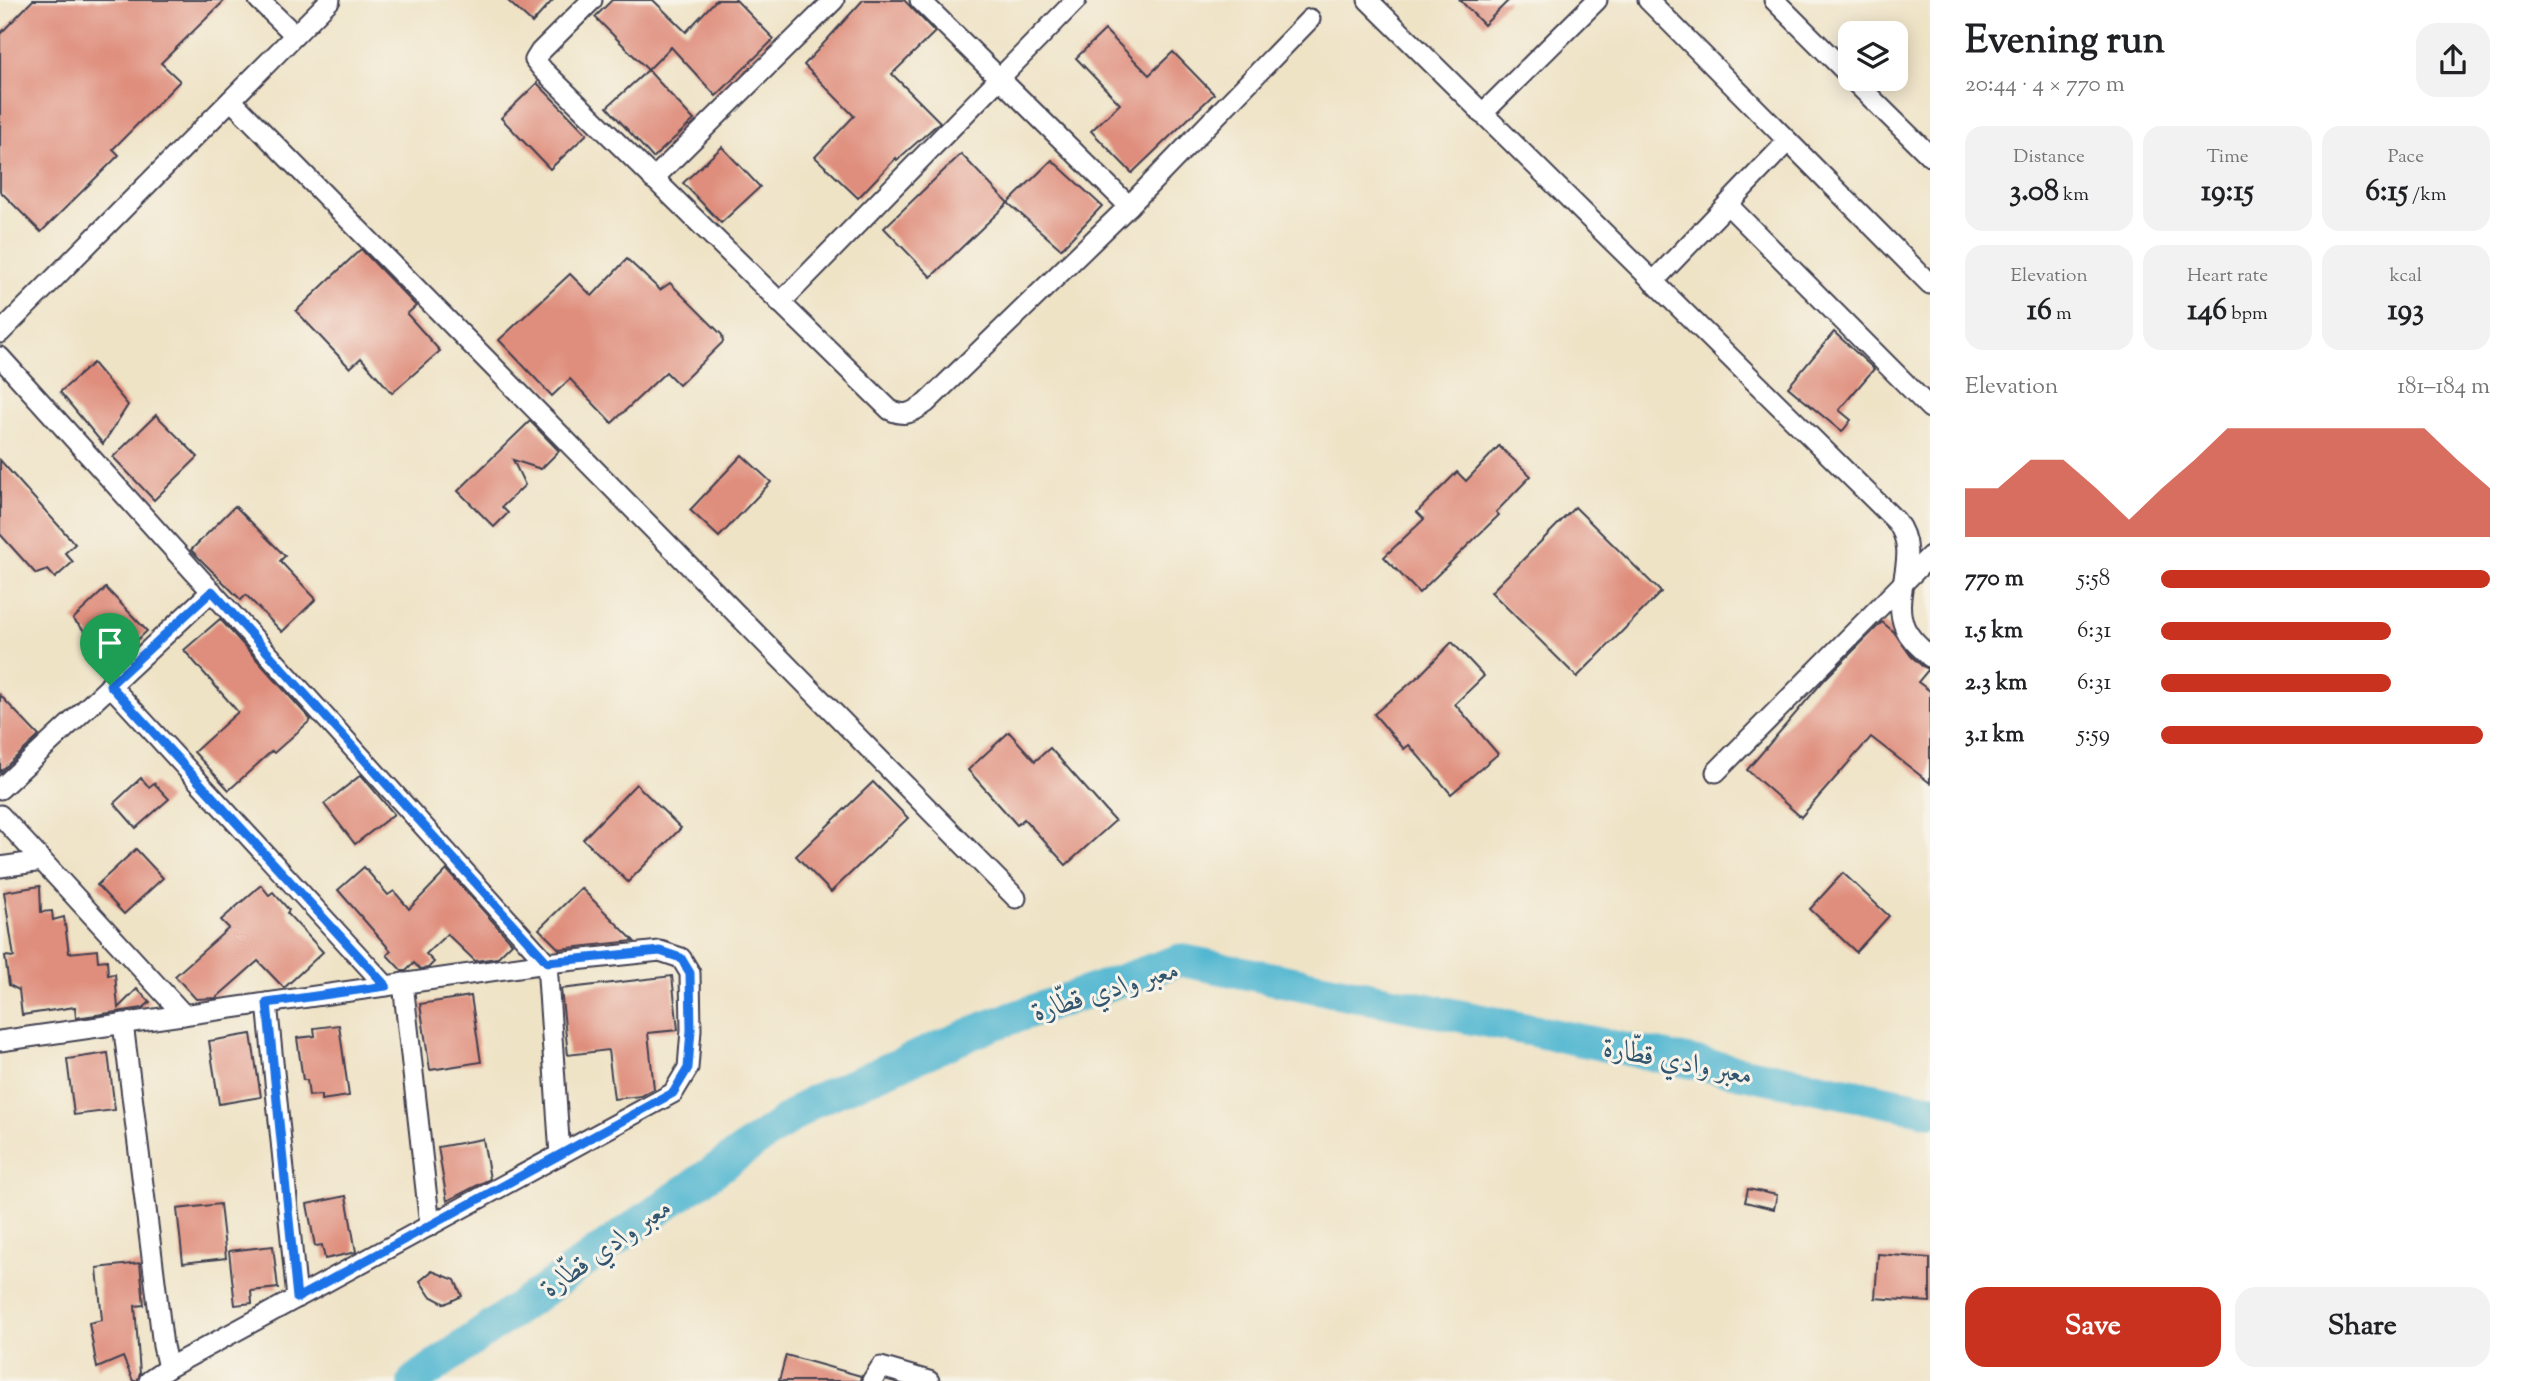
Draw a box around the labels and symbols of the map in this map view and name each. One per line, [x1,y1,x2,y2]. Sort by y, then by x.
pin [80,613,140,685]
water label: معبر وادي قطّارة [1027,949,1185,1033]
water label: معبر وادي قطّارة [1599,1027,1757,1097]
water label: معبر وادي قطّارة [532,1187,681,1309]

